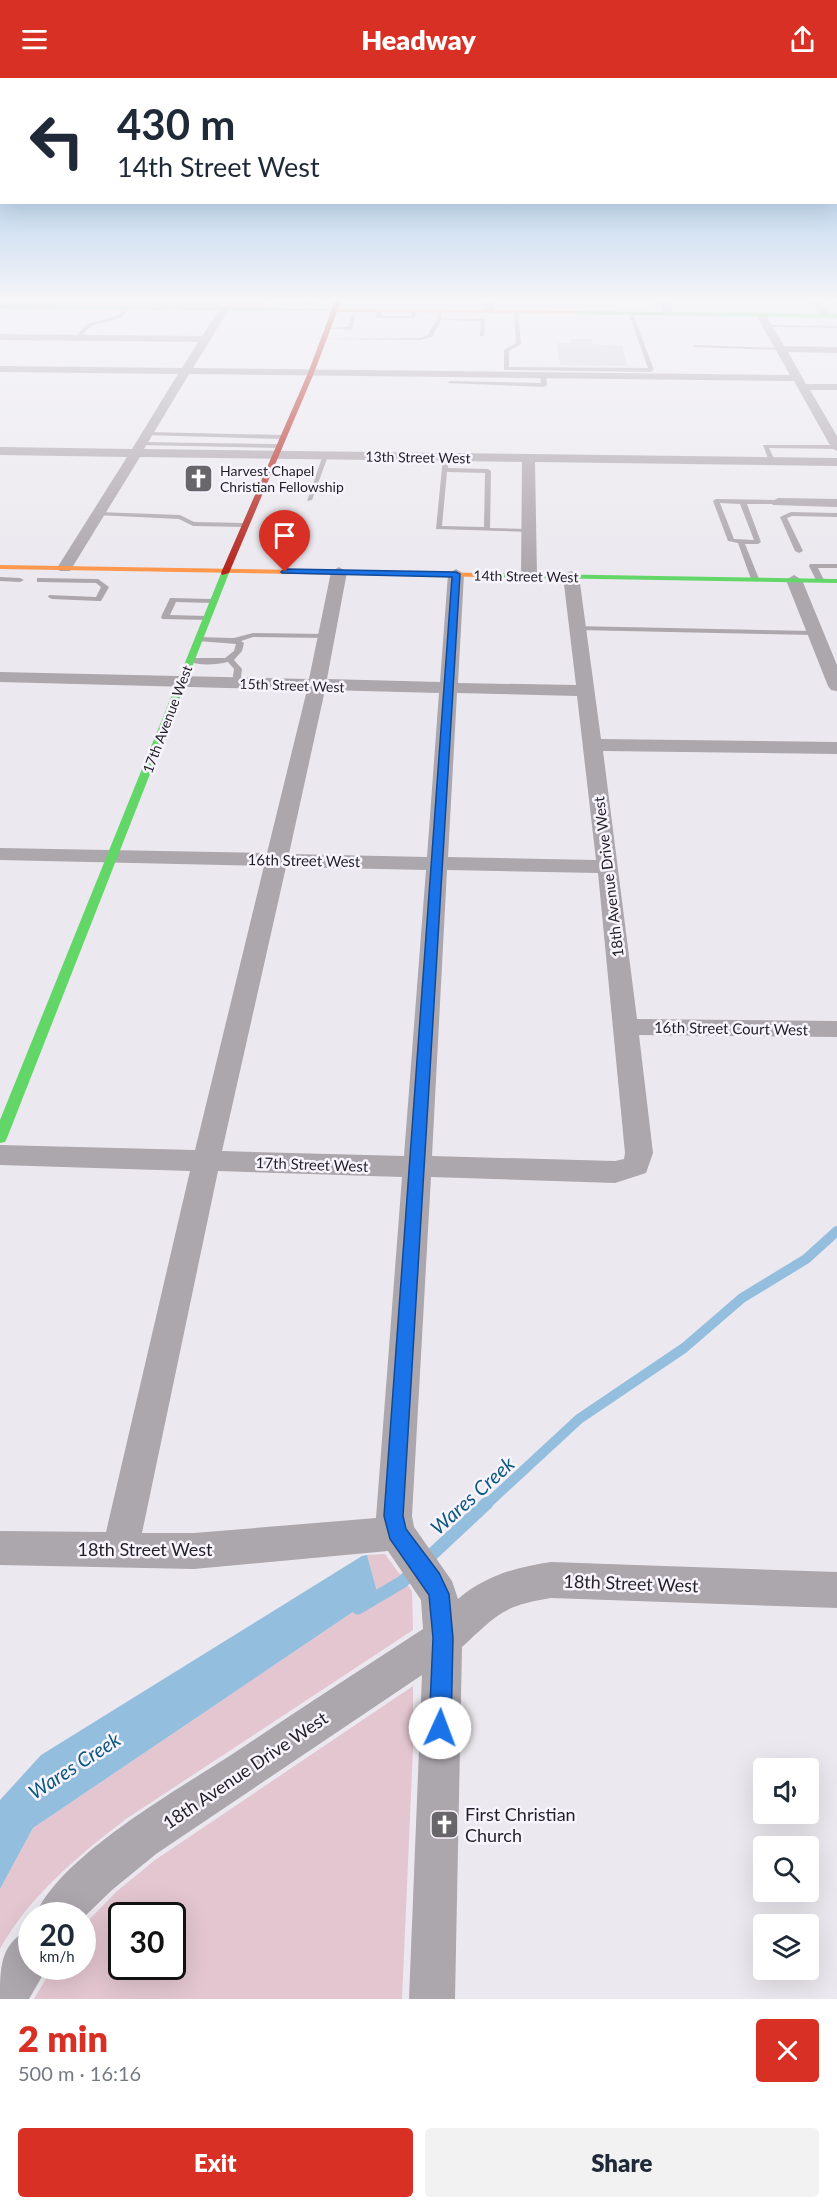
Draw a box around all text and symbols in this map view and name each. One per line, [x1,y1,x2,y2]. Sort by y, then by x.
icon: menu [18,23,51,56]
text: Headway [361,23,476,56]
icon: share [786,23,819,56]
text: 430 m [117,99,235,149]
icon: left [18,102,96,180]
text: 14th Street West [117,150,320,183]
street label: 13th Street West [365,448,471,466]
church icon: Harvest Chapel Christian Fellowship [183,462,215,494]
place label: Harvest Chapel Christian Fellowship [220,462,344,495]
pin [259,510,310,572]
icon: arrive [268,519,301,552]
street label: 14th Street West [473,567,579,585]
street label: 17th Avenue West [139,663,195,775]
street label: 15th Street West [239,675,345,695]
street label: 18th Avenue Drive West [589,795,627,958]
street label: 16th Street West [248,850,361,870]
street label: 16th Street Court West [654,1018,809,1038]
street label: 17th Street West [255,1153,369,1175]
water label: Wares Creek [425,1451,519,1539]
street label: 18th Street West [77,1538,213,1560]
street label: 18th Street West [563,1570,699,1596]
position arrow [408,1696,472,1760]
street label: 18th Avenue Drive West [158,1706,332,1833]
water label: Wares Creek [24,1726,125,1804]
map controls [753,1758,819,1980]
button: sound [753,1758,819,1824]
place label: First Christian Church [465,1803,576,1846]
church icon: First Christian Church [428,1808,460,1840]
button: search [753,1836,819,1902]
speed limit sign: 30 [108,1902,186,1980]
button: layers [753,1914,819,1980]
text: 20 [40,1916,74,1952]
text: km/h [39,1947,75,1965]
text: 2 min [18,2016,108,2060]
button: close [756,2019,819,2082]
text: 500 m · 16:16 [18,2061,141,2085]
button: Exit [18,2128,413,2197]
button: Share [425,2128,819,2197]

